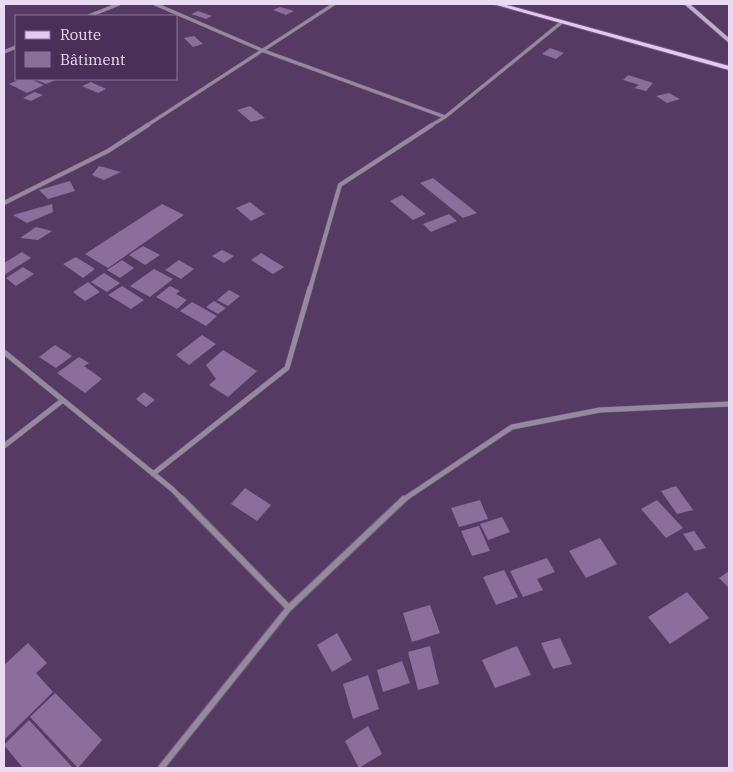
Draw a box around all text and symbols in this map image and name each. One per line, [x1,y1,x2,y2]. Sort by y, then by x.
legend [15,15,178,80]
text: Route [60,25,101,44]
text: Bâtiment [60,50,125,69]

